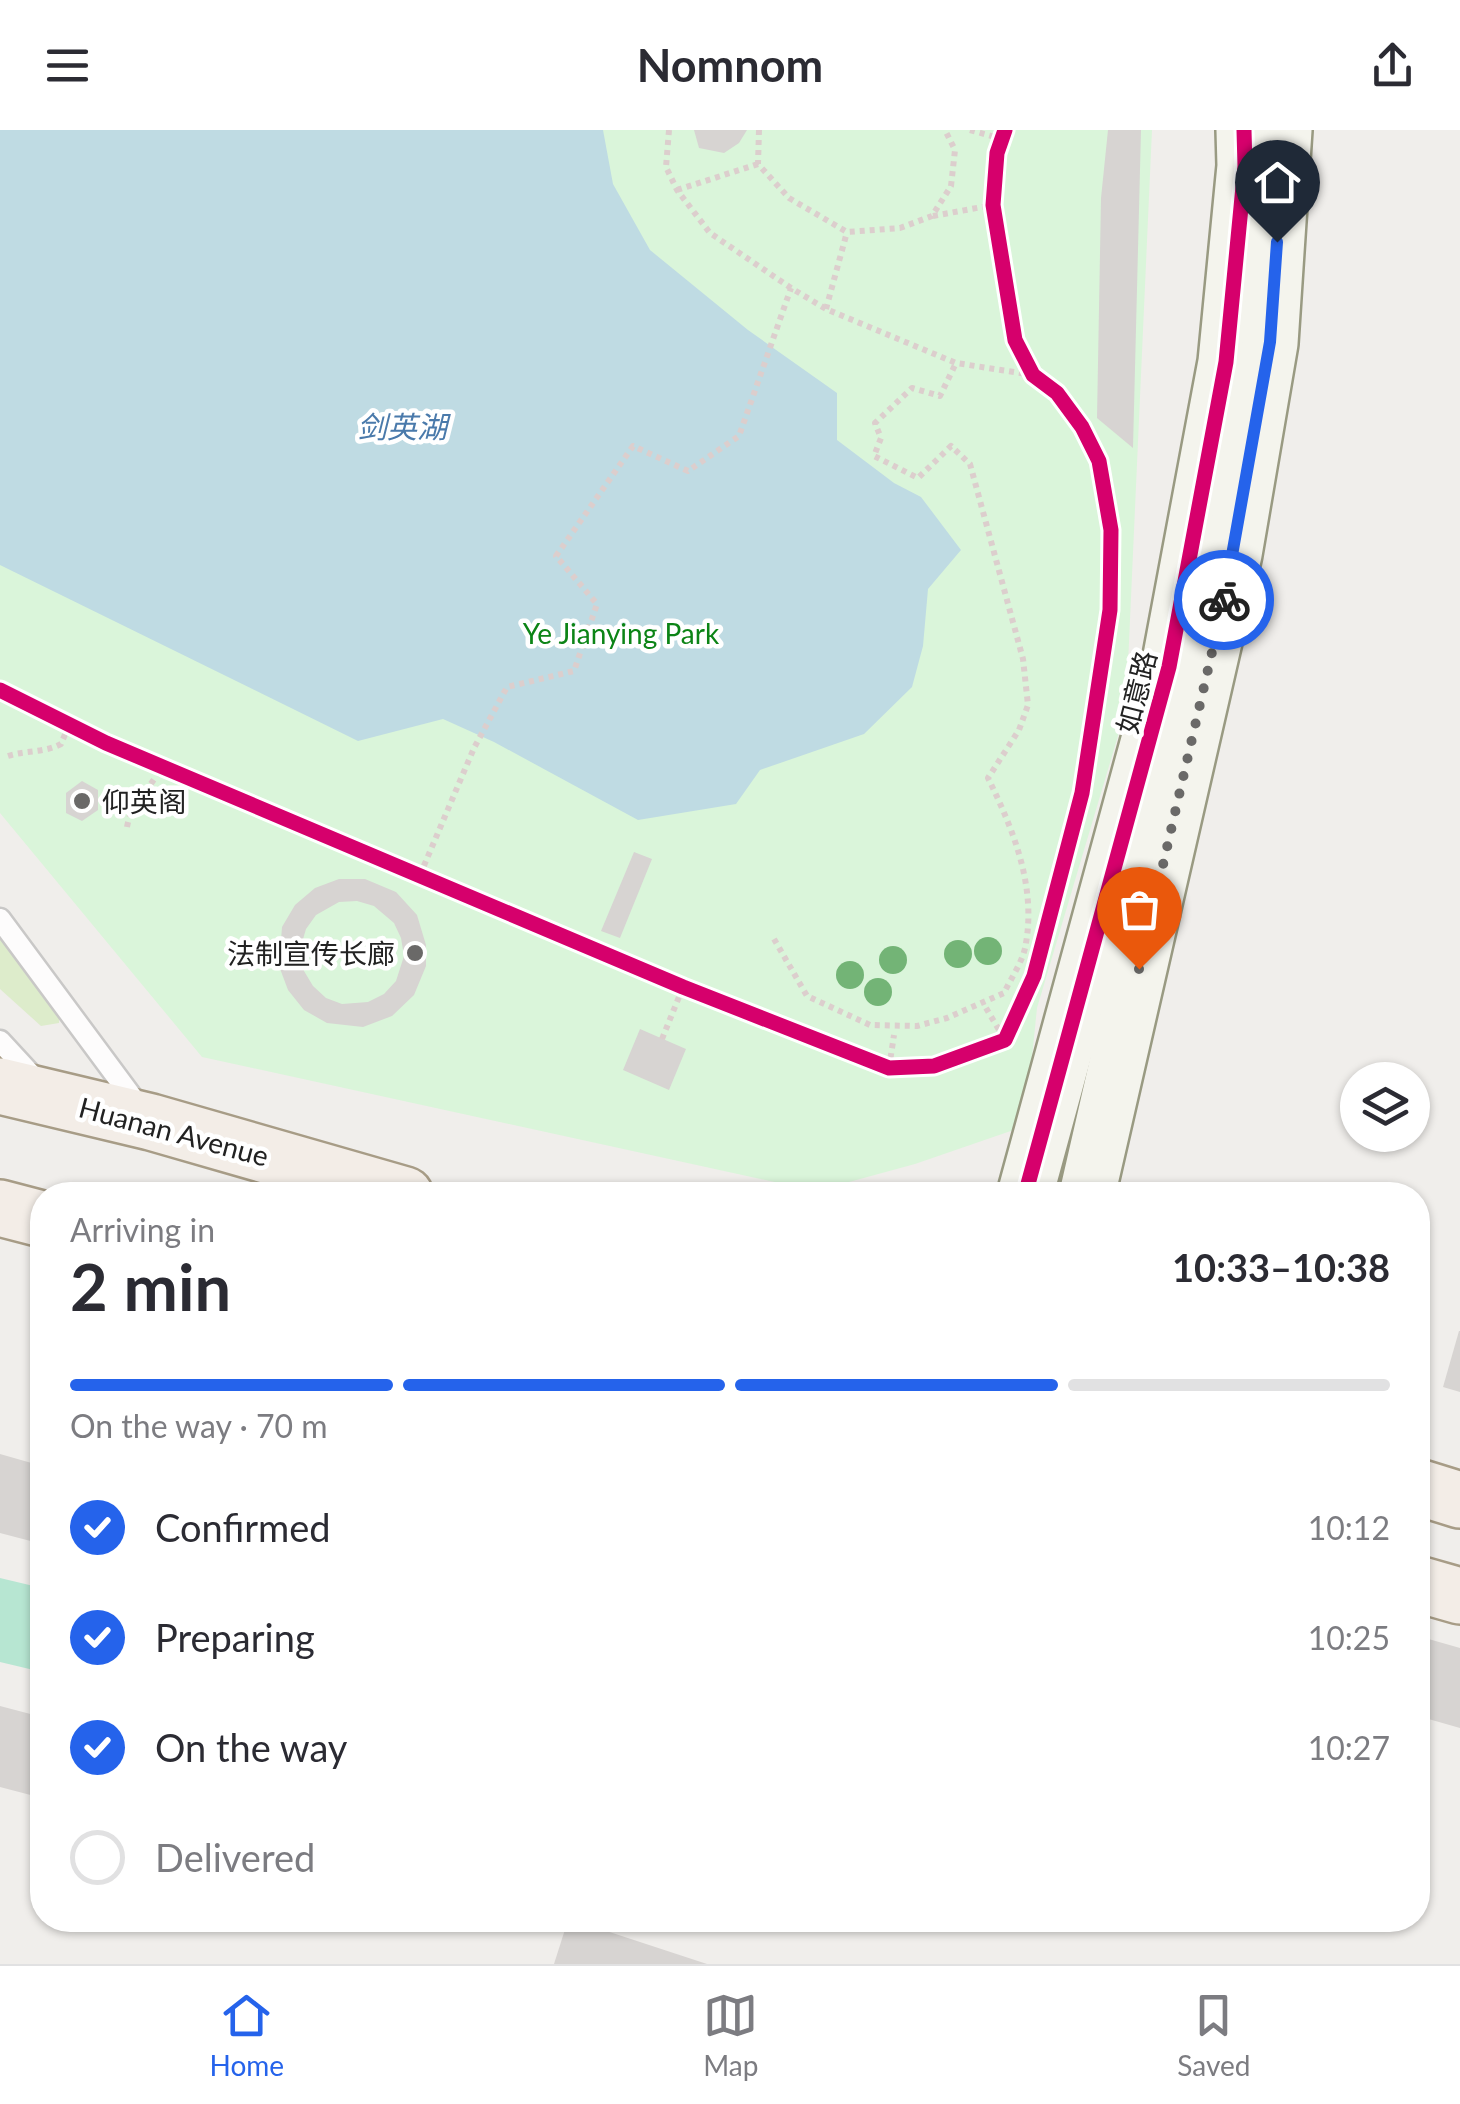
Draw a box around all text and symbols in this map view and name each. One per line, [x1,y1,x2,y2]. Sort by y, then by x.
icon: menu [40,38,95,93]
text: Nomnom [637,38,823,92]
icon: share [1365,38,1420,93]
pin [1235,140,1320,243]
icon: home [1250,155,1305,210]
water label: 剑英湖 [357,408,451,444]
courier [1174,550,1274,650]
icon: bike [1197,573,1252,628]
park label: Ye Jianying Park [523,616,720,650]
street label: 如意路 [1109,647,1163,737]
place label: 仰英阁 [102,784,186,818]
marker: 仰英阁 [71,790,93,812]
pin [1097,867,1182,970]
icon: bag [1112,882,1167,937]
place label: 法制宣传长廊 [227,936,395,970]
marker: 法制宣传长廊 [404,942,426,964]
map controls [1340,1062,1430,1152]
button: layers [1340,1062,1430,1152]
street label: Huanan Avenue [76,1089,272,1173]
text: Arriving in [70,1210,215,1249]
text: 10:33–10:38 [1172,1244,1390,1290]
text: 2 min [70,1247,231,1325]
text: On the way · 70 m [70,1406,328,1445]
icon: check [70,1500,125,1555]
text: Confirmed [155,1504,331,1550]
text: 10:12 [1308,1508,1390,1547]
icon: check [70,1610,125,1665]
text: Preparing [155,1614,315,1660]
text: 10:25 [1308,1618,1390,1657]
icon: check [70,1720,125,1775]
text: On the way [155,1724,347,1770]
text: 10:27 [1308,1728,1390,1767]
text: Delivered [155,1834,315,1880]
tab: Home [210,1988,284,2082]
tab: Map [703,1988,758,2082]
tab: Saved [1177,1988,1250,2082]

